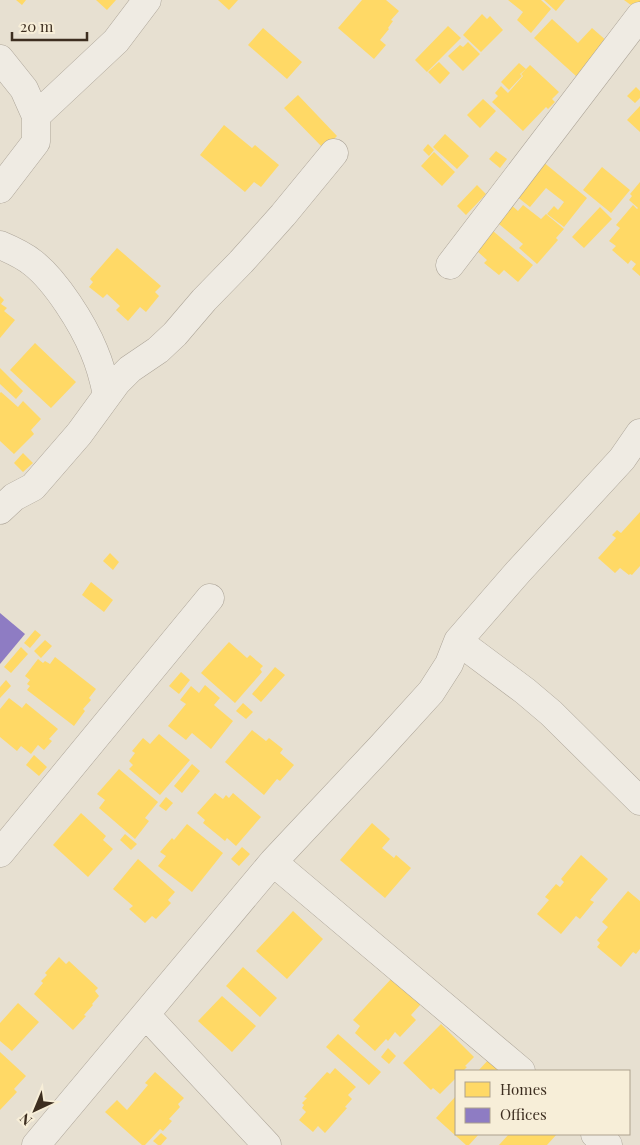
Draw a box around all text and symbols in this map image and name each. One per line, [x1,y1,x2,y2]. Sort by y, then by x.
scale bar [12,10,88,42]
text: 20 m [20,16,54,36]
legend [455,1070,630,1135]
text: Homes [500,1079,547,1099]
north arrow [10,1085,60,1135]
text: Offices [500,1104,547,1124]
text: N [15,1109,36,1130]

